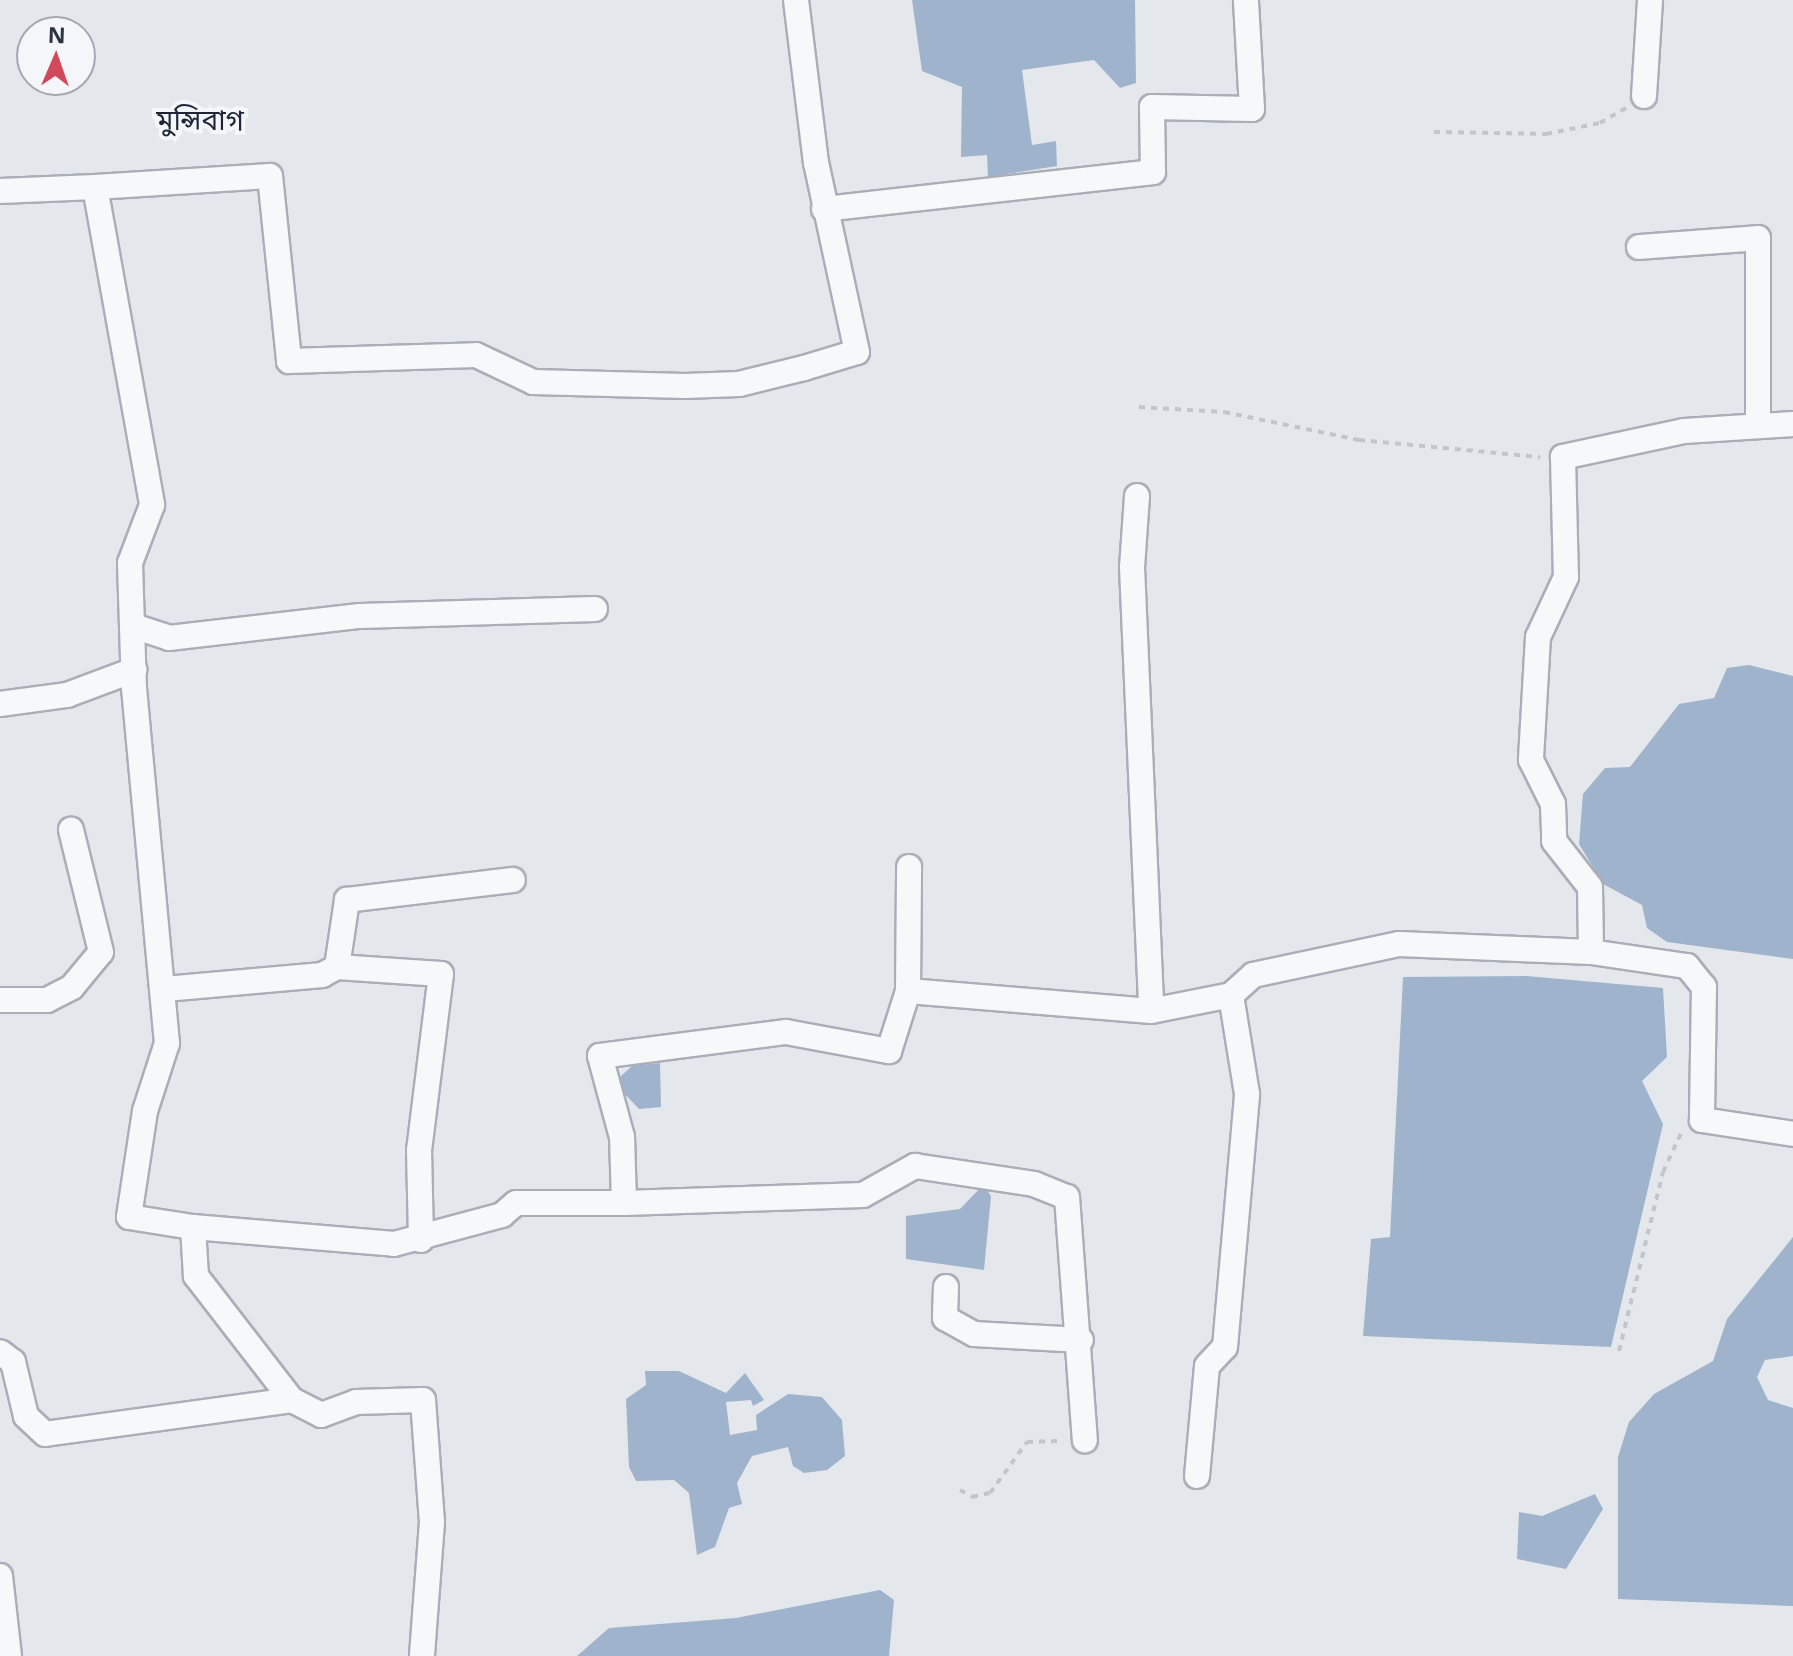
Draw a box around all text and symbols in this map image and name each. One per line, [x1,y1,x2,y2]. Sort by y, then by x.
north arrow [16,16,96,96]
text: N [47,19,66,49]
district label: মুন্সিবাগ [156,102,244,136]

